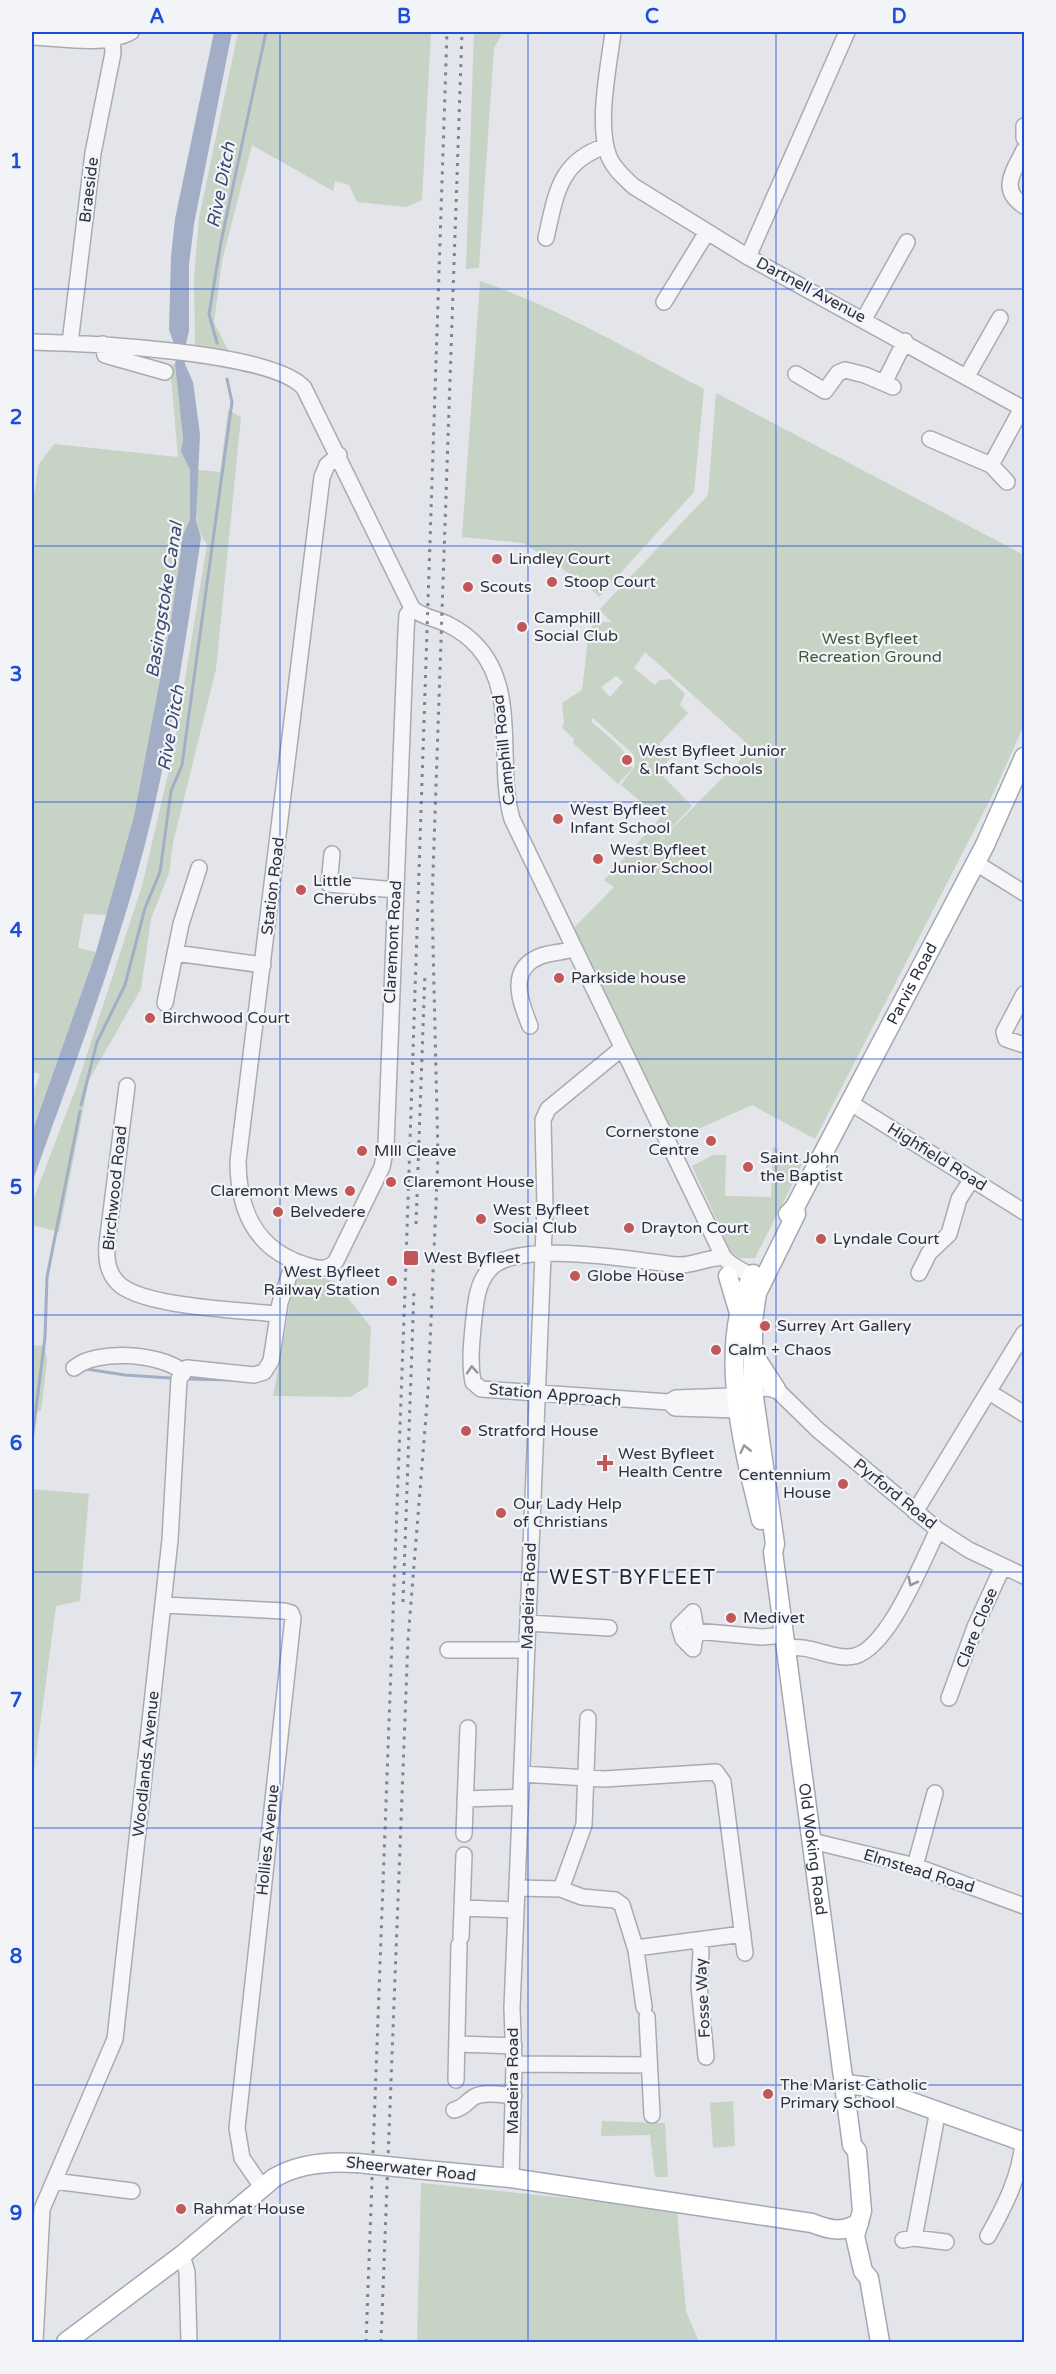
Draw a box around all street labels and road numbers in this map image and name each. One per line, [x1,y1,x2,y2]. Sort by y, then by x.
street label: Braeside [75,156,103,224]
street label: Dartnell Avenue [753,253,869,327]
street label: Camphill Road [488,694,520,806]
street label: Station Road [257,836,289,936]
street label: Claremont Road [380,880,406,1004]
street label: Parvis Road [882,939,942,1028]
street label: Highfield Road [884,1119,990,1195]
street label: Birchwood Road [98,1125,132,1251]
street label: Station Approach [488,1379,622,1411]
street label: Pyrford Road [849,1454,941,1534]
street label: Madeira Road [517,1542,541,1650]
street label: Clare Close [952,1585,1002,1671]
street label: Woodlands Avenue [128,1690,164,1838]
street label: Old Woking Road [794,1782,831,1917]
street label: Hollies Avenue [252,1783,284,1897]
street label: Elmstead Road [861,1845,977,1897]
street label: Fosse Way [691,1957,715,2039]
street label: Madeira Road [503,2027,523,2135]
street label: Sheerwater Road [345,2152,477,2186]

